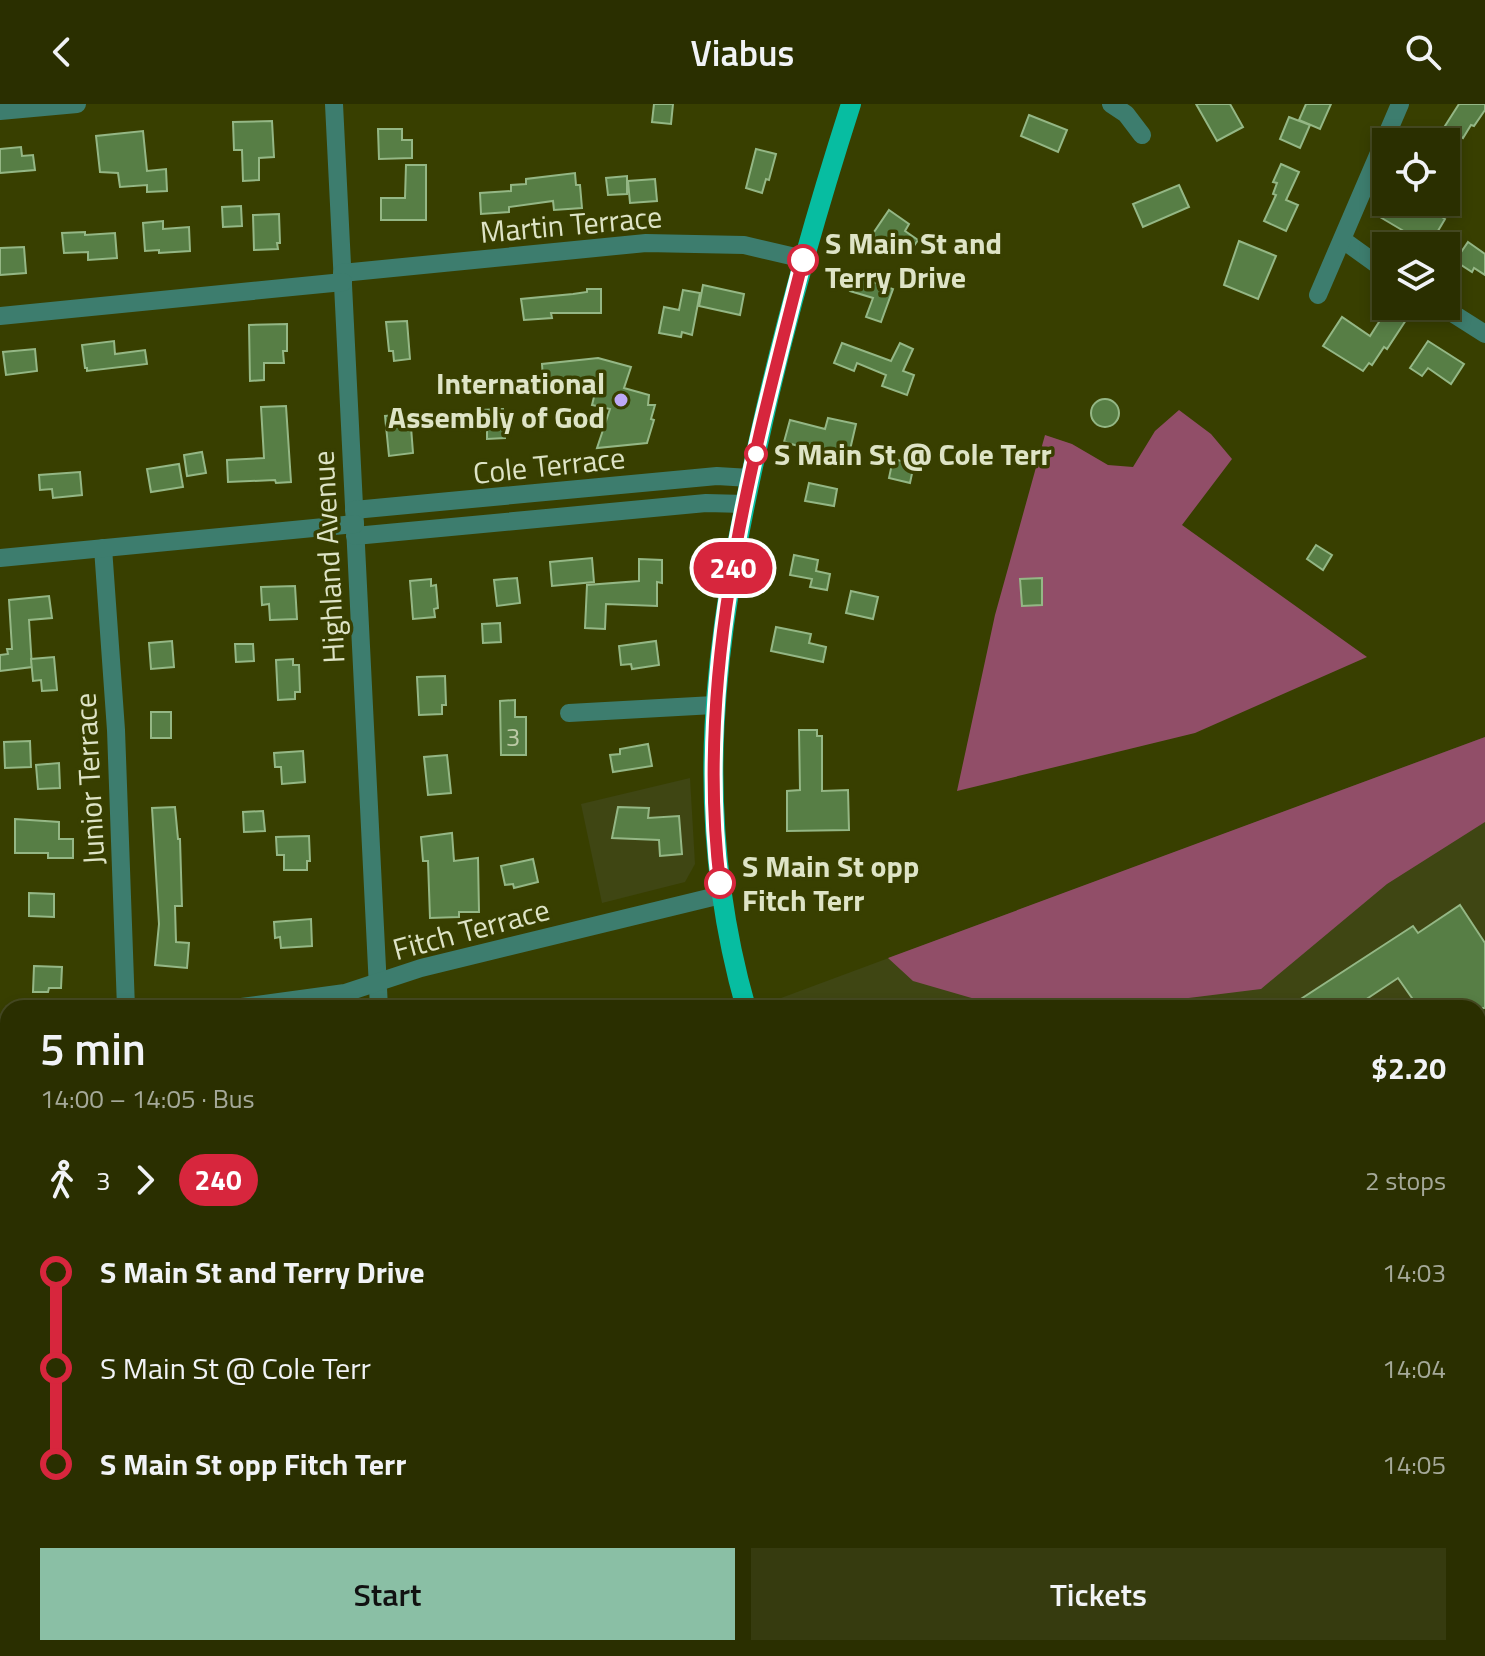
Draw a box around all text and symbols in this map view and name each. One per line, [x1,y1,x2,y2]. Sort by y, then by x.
text: Viabus [690,25,795,80]
icon: back [40,30,84,74]
icon: search [1401,30,1445,74]
map controls [1372,128,1460,320]
button: locate [1372,128,1460,216]
street label: Martin Terrace [478,193,664,255]
place label: S Main St and Terry Drive [825,220,1002,300]
button: layers [1372,232,1460,320]
marker: S Main St and Terry Drive [788,245,818,275]
place label: International Assembly of God [388,360,605,440]
marker: International Assembly of God [612,391,630,409]
place label: S Main St @ Cole Terr [774,431,1052,477]
street label: Cole Terrace [471,434,627,496]
marker: S Main St @ Cole Terr [745,443,767,465]
street label: Highland Avenue [299,450,357,664]
line badge: 240 [687,542,779,594]
text: 240 [709,546,757,589]
street label: Junior Terrace [62,692,116,866]
house number: 3 [506,717,520,756]
place label: S Main St opp Fitch Terr [742,843,919,923]
marker: S Main St opp Fitch Terr [705,868,735,898]
street label: Fitch Terrace [387,886,555,972]
text: 5 min [40,1015,146,1082]
text: $2.20 [1371,1045,1446,1091]
text: 14:00 – 14:05 · Bus [40,1079,255,1118]
icon: walk [40,1158,84,1202]
icon: forward [123,1158,167,1202]
text: 240 [195,1158,242,1201]
text: 3 [96,1161,111,1200]
text: 2 stops [1365,1161,1446,1200]
text: S Main St and Terry Drive [100,1249,425,1295]
text: 14:03 [1382,1253,1446,1292]
text: S Main St @ Cole Terr [100,1345,371,1391]
text: 14:04 [1382,1349,1446,1388]
text: S Main St opp Fitch Terr [100,1441,406,1487]
text: 14:05 [1382,1445,1446,1484]
button: Start [40,1548,735,1640]
button: Tickets [751,1548,1446,1640]

